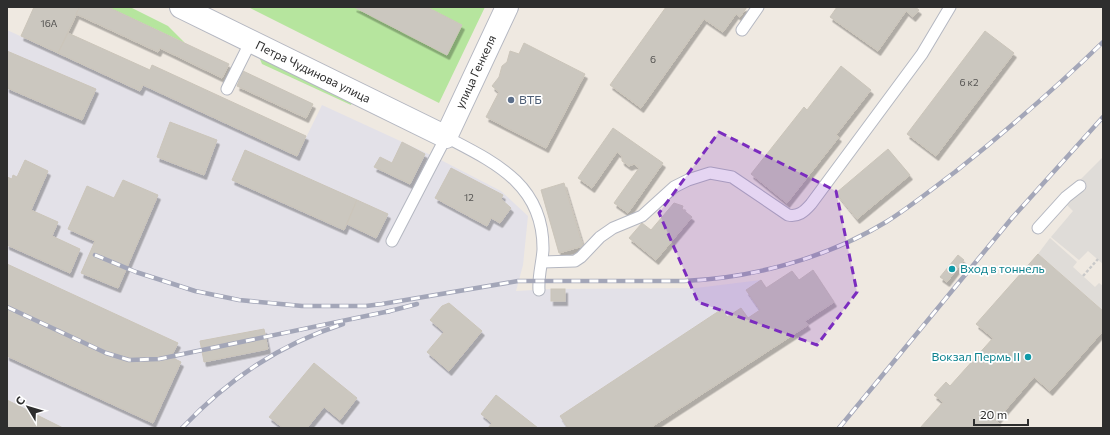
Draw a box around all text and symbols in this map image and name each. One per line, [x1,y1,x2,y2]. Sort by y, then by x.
house number: 16А [40,17,58,29]
street label: улица Генкеля [452,32,498,111]
street label: Петра Чудинова улица [254,37,373,105]
house number: 6 [650,53,656,65]
house number: 6 к2 [960,76,979,88]
place label: ВТБ [519,92,542,106]
marker: ВТБ [506,95,516,105]
house number: 12 [464,191,474,203]
place label: Вход в тоннель [960,261,1045,275]
marker: Вход в тоннель [947,264,957,274]
place label: Вокзал Пермь II [931,349,1020,363]
marker: Вокзал Пермь II [1023,352,1033,362]
north arrow [8,387,48,427]
text: С [12,393,27,408]
scale bar [974,401,1028,427]
text: 20 m [980,407,1007,421]

